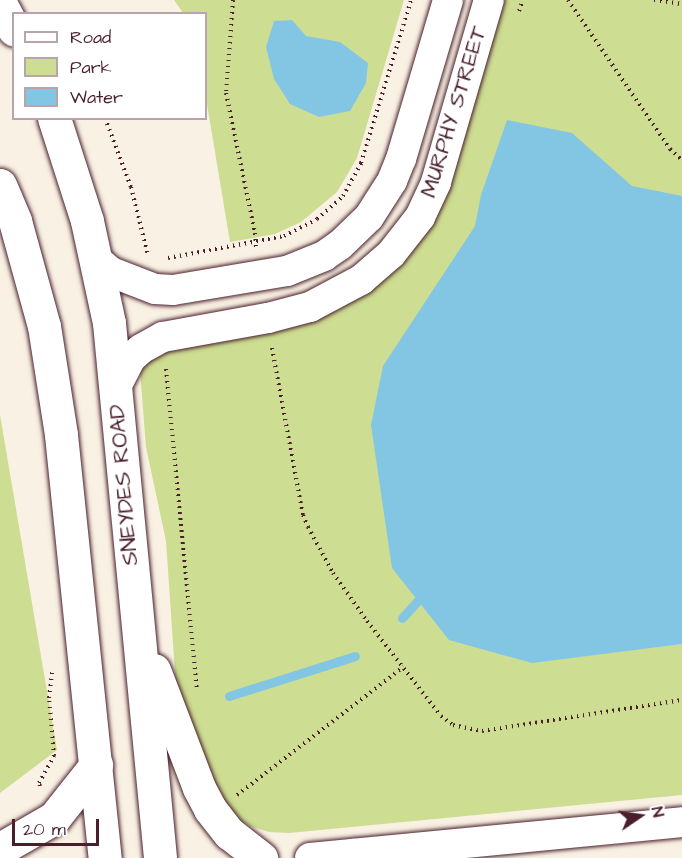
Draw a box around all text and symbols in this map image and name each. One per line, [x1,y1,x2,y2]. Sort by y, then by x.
legend [12,12,207,120]
street label: MURPHY STREET [415,23,493,201]
text: Road [70,25,111,50]
text: Park [70,55,112,80]
text: Water [70,85,123,110]
street label: SNEYDES ROAD [104,403,144,567]
north arrow [610,786,670,846]
text: N [646,805,669,819]
scale bar [15,807,102,845]
text: 20 m [23,817,66,842]

